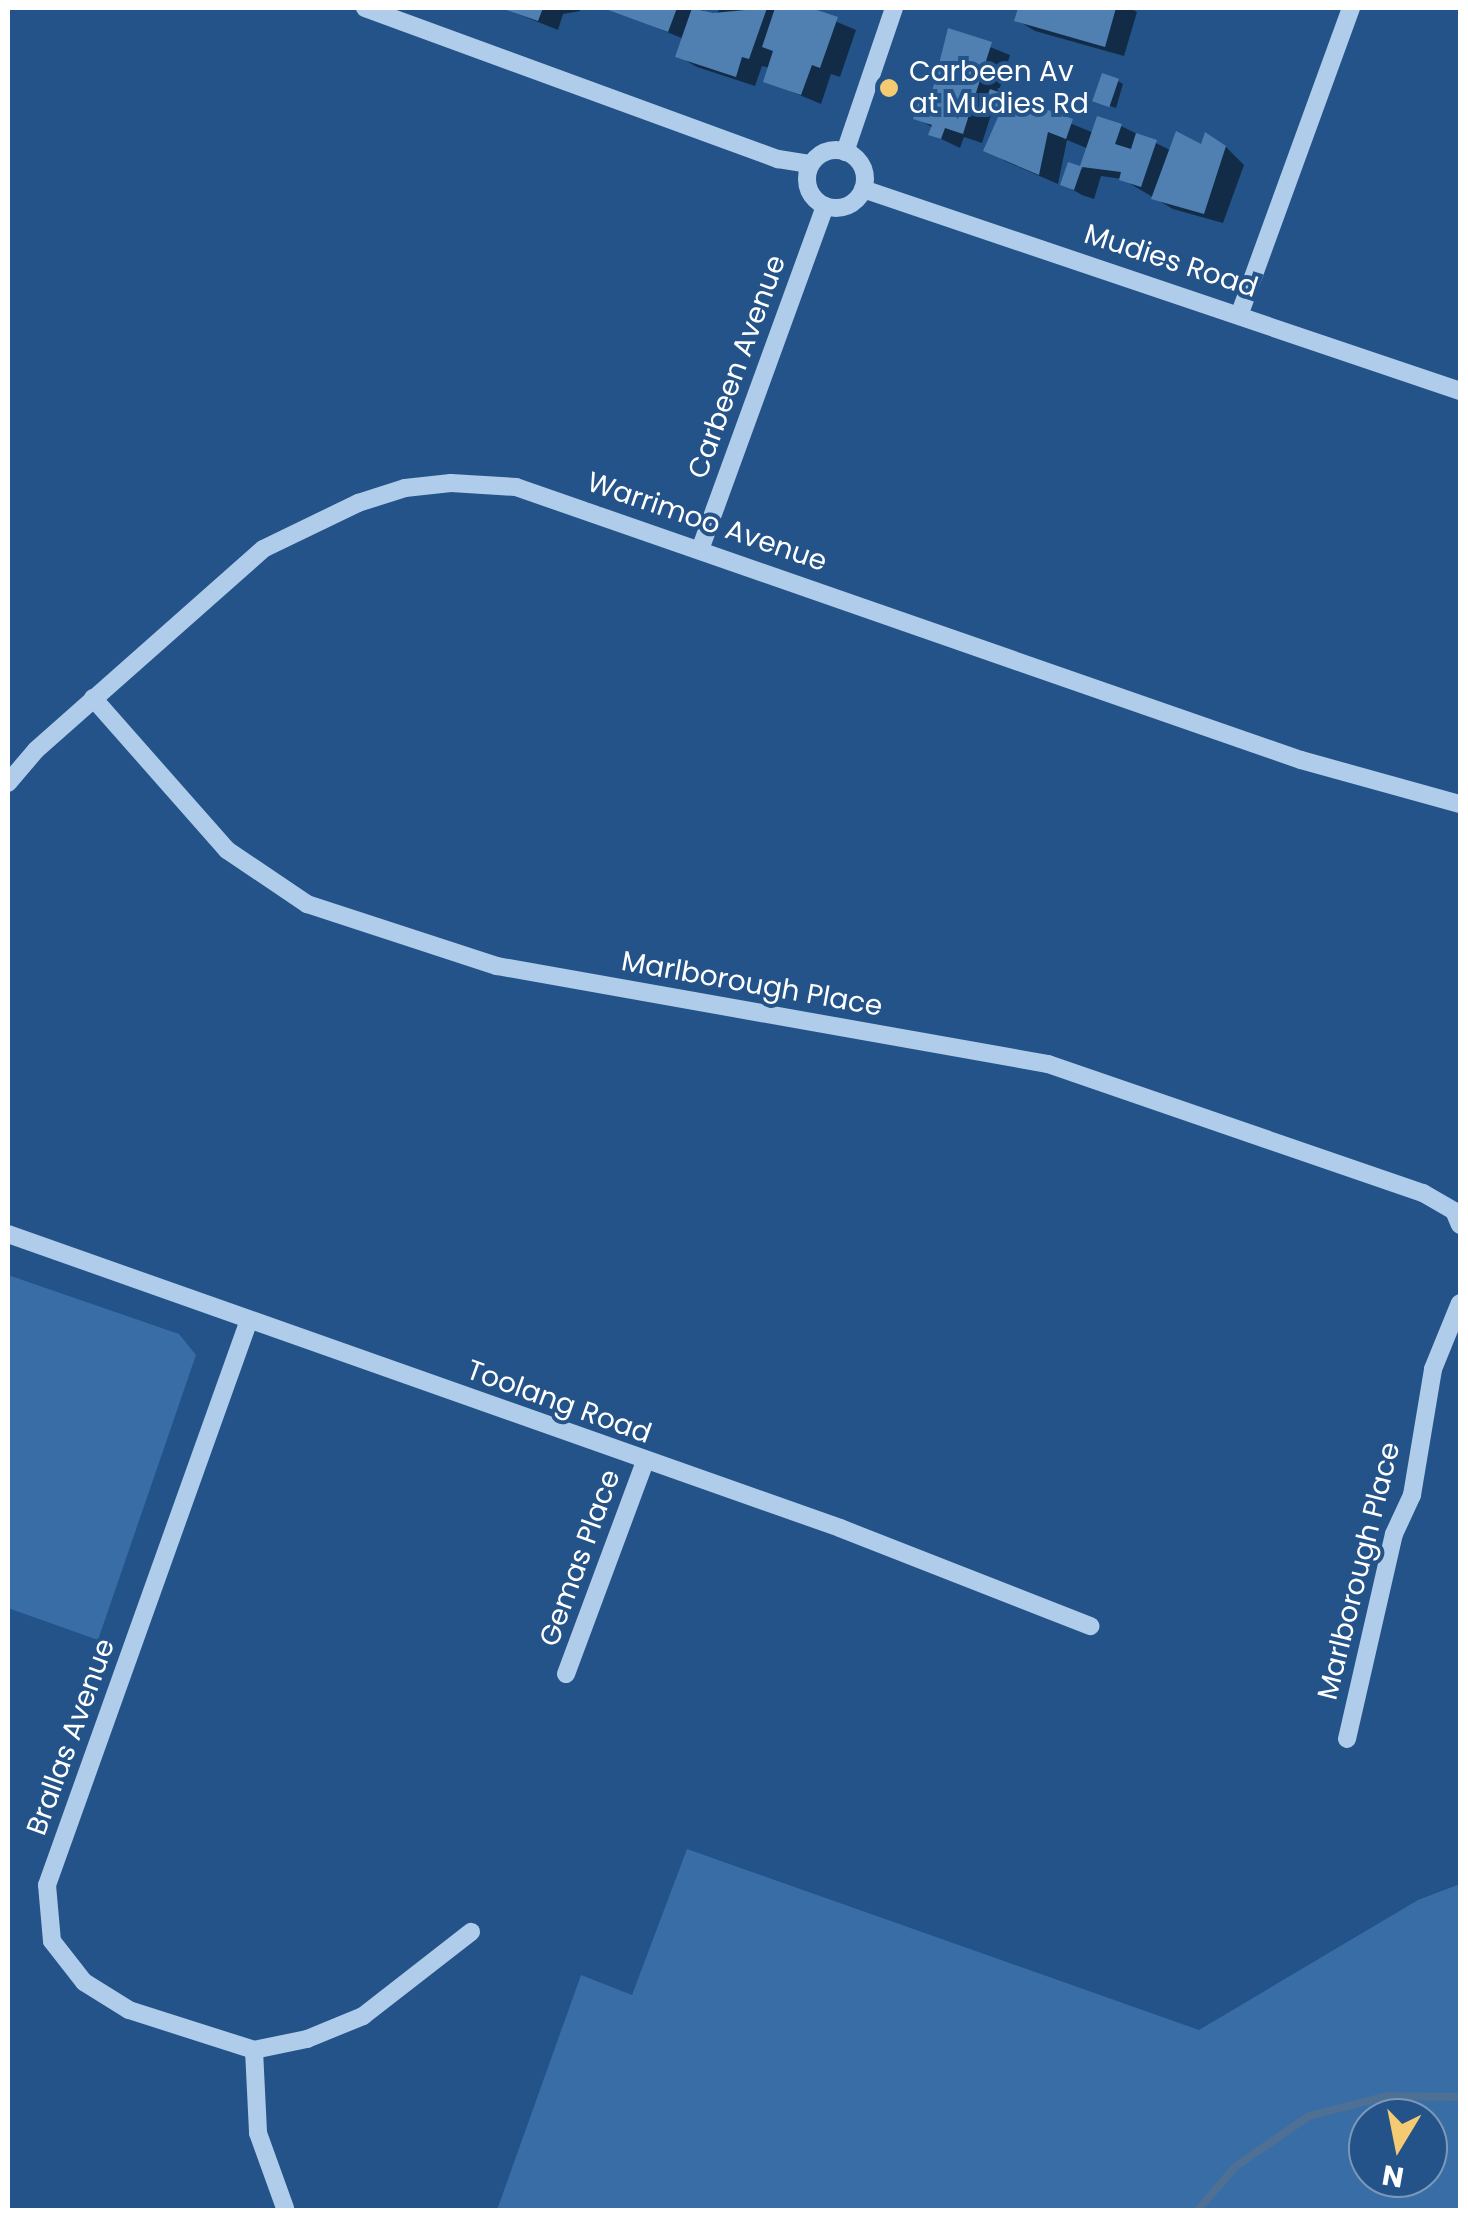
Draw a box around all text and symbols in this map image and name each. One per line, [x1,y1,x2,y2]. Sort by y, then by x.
place label: Carbeen Av at Mudies Rd [909,55,1089,121]
marker: Carbeen Av at Mudies Rd [878,77,900,99]
street label: Mudies Road [1080,217,1262,305]
street label: Carbeen Avenue [681,251,793,483]
street label: Warrimoo Avenue [583,465,831,579]
street label: Marlborough Place [619,945,885,1023]
street label: Toolang Road [462,1353,656,1451]
street label: Marlborough Place [1311,1439,1407,1703]
street label: Gemas Place [533,1465,627,1651]
street label: Brallas Avenue [20,1634,122,1840]
north arrow [1348,2098,1448,2198]
text: N [1379,2155,1407,2197]

